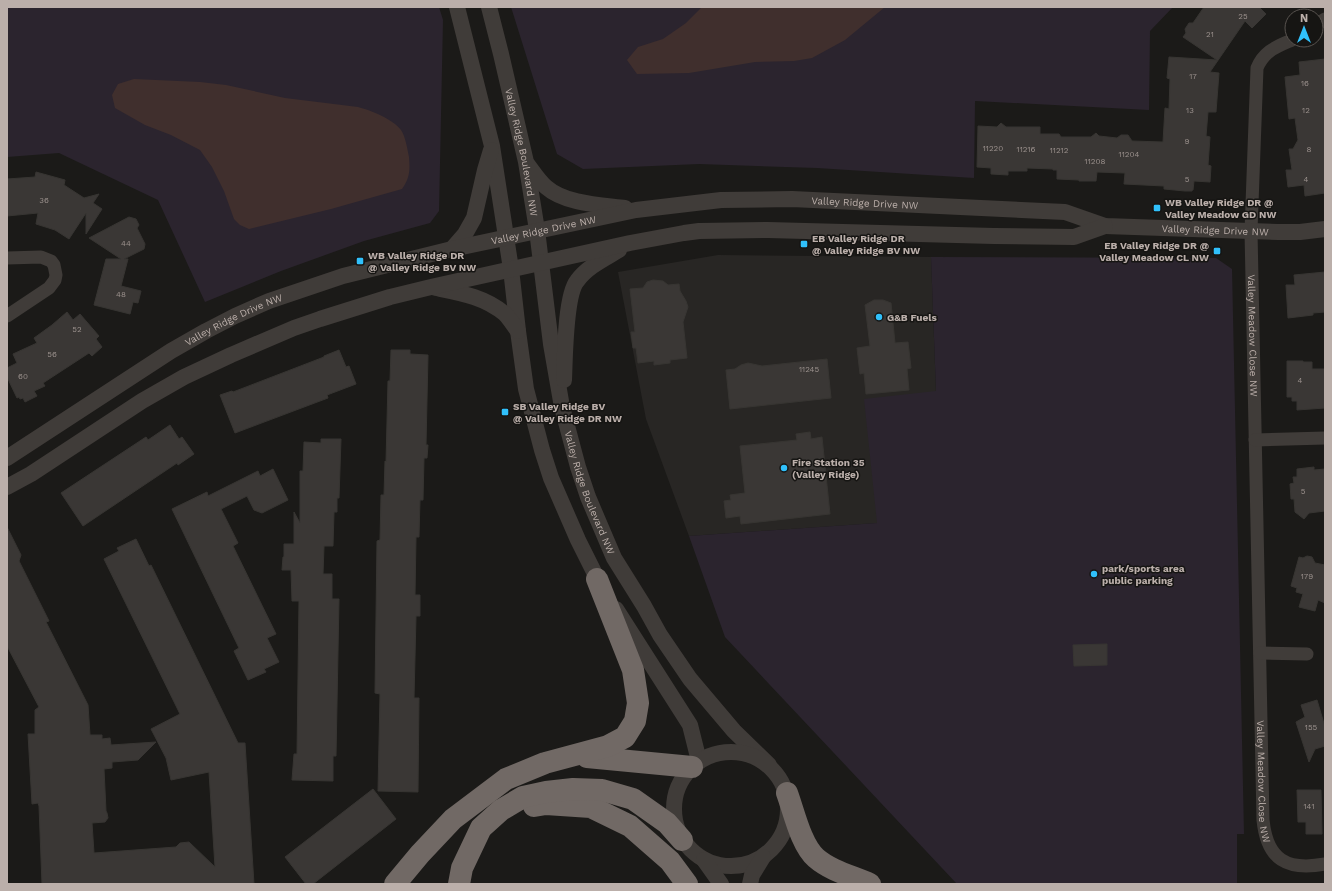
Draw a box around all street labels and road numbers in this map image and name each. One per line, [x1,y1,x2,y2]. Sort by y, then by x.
street label: Valley Ridge Boulevard NW [503,87,540,217]
street label: Valley Ridge Drive NW [811,195,919,211]
street label: Valley Ridge Drive NW [490,214,598,247]
street label: Valley Ridge Drive NW [1162,223,1269,238]
street label: Valley Meadow Close NW [1246,274,1259,397]
street label: Valley Ridge Drive NW [183,292,284,348]
street label: Valley Ridge Boulevard NW [563,430,617,556]
street label: Valley Meadow Close NW [1255,720,1273,845]

